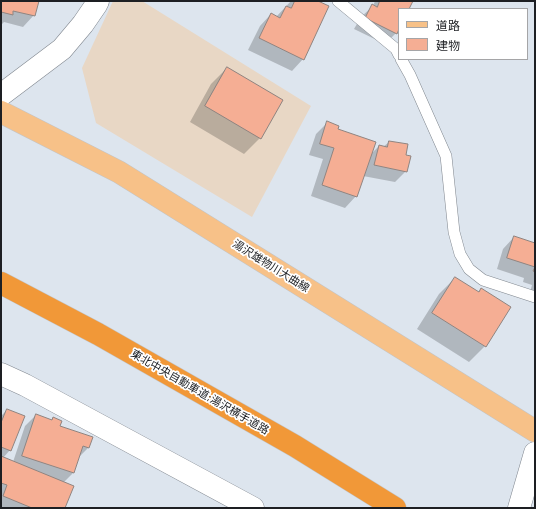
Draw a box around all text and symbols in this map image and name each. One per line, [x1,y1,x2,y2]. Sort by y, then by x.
legend [398,8,528,60]
text: 道路 [436,18,460,32]
text: 建物 [436,38,460,52]
street label: 湯沢雄物川大曲線 [230,237,312,295]
street label: 東北中央自動車道;湯沢横手道路 [129,347,271,437]

